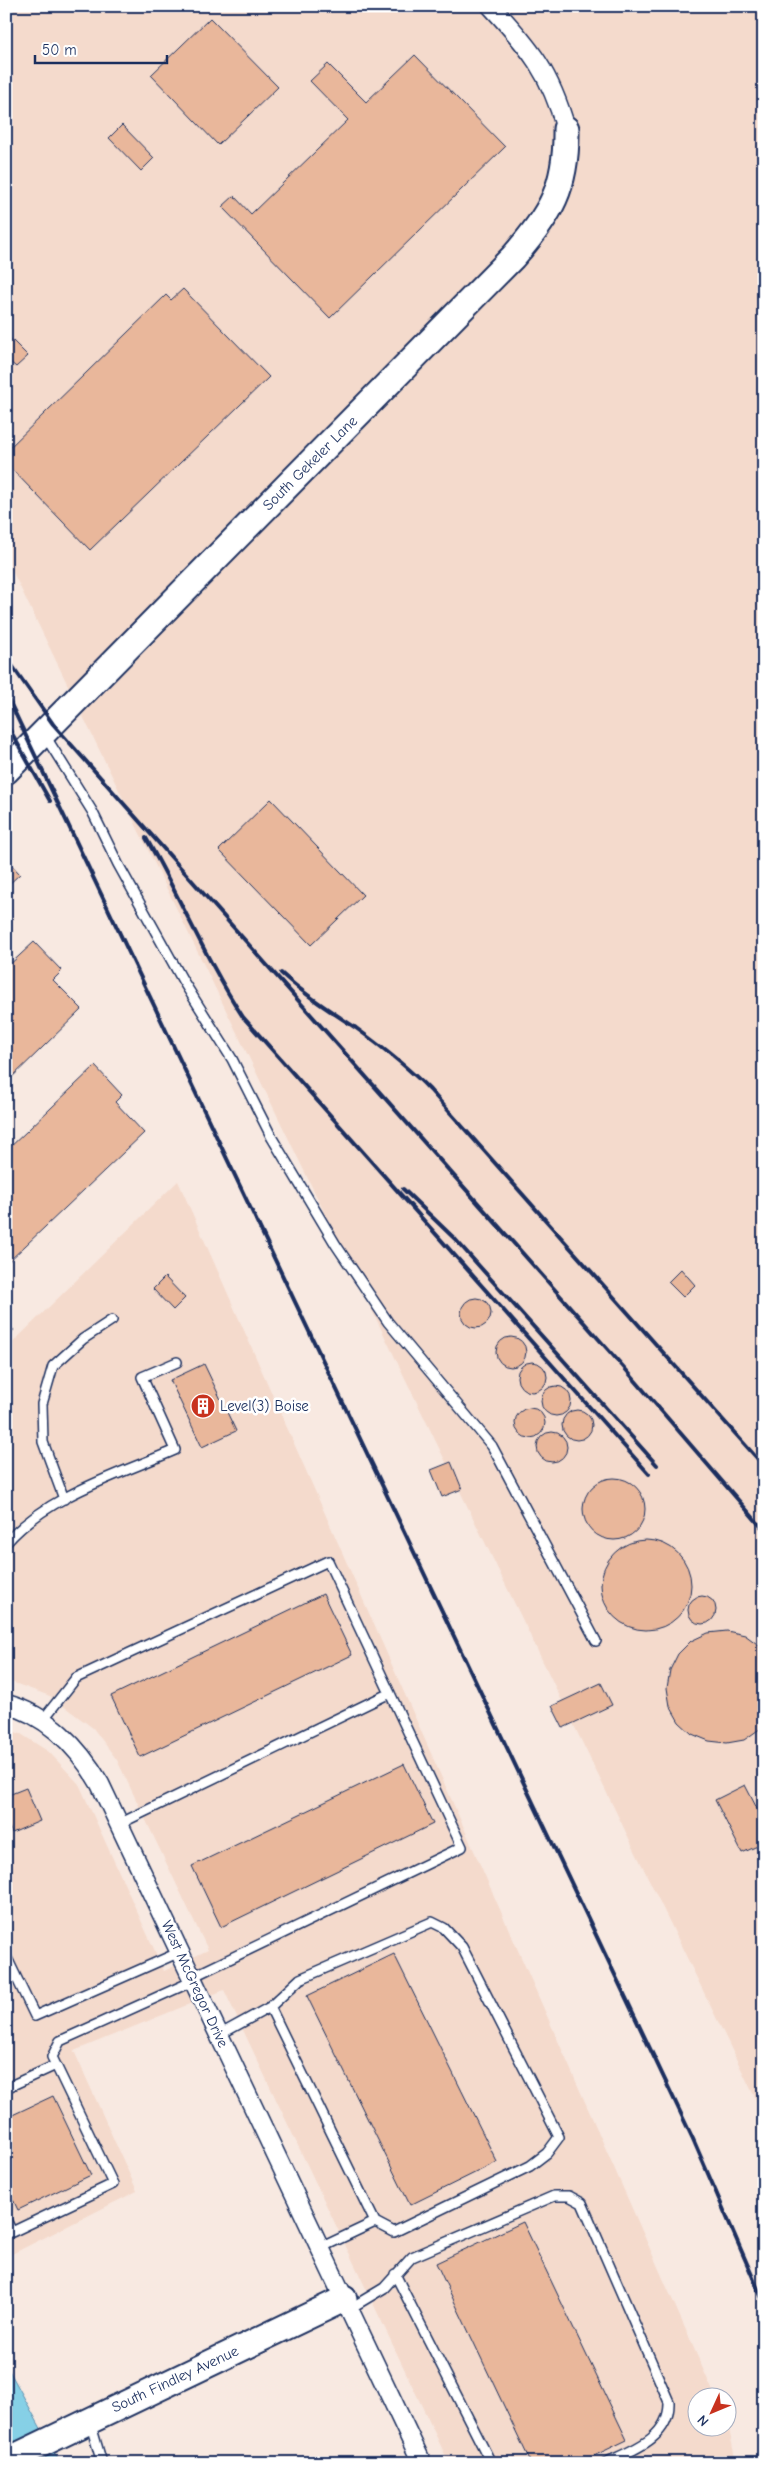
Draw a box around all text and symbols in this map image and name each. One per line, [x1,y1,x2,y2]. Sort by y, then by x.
scale bar [35,32,168,64]
text: 50 m [42,41,77,59]
street label: South Gekeler Lane [259,412,361,514]
building icon: Level(3) Boise [190,1393,216,1419]
place label: Level(3) Boise [220,1397,309,1415]
street label: West McGregor Drive [158,1918,232,2051]
street label: South Findley Avenue [109,2342,242,2416]
north arrow [688,2386,738,2436]
text: N [694,2411,712,2430]

